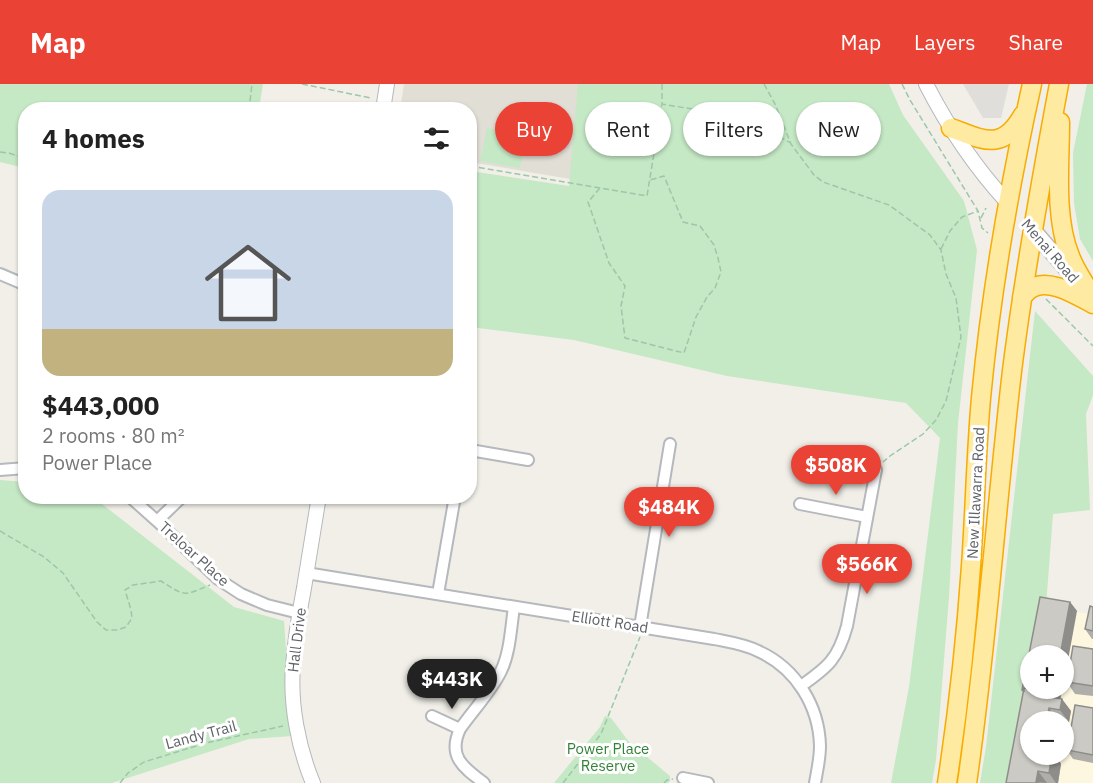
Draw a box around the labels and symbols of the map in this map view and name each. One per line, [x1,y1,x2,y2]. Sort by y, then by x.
street label: Menai Road [1017,215,1083,287]
street label: New Illawarra Road [963,426,988,560]
pin: $508K [794,445,878,496]
pin: $484K [627,487,711,538]
street label: Treloar Place [155,517,233,590]
pin: $566K [825,544,909,595]
street label: Hall Drive [283,606,310,673]
street label: Elliott Road [570,606,650,637]
pin: $443K [410,659,494,710]
street label: Landy Trail [163,716,239,753]
park label: Power Place Reserve [567,739,649,775]

